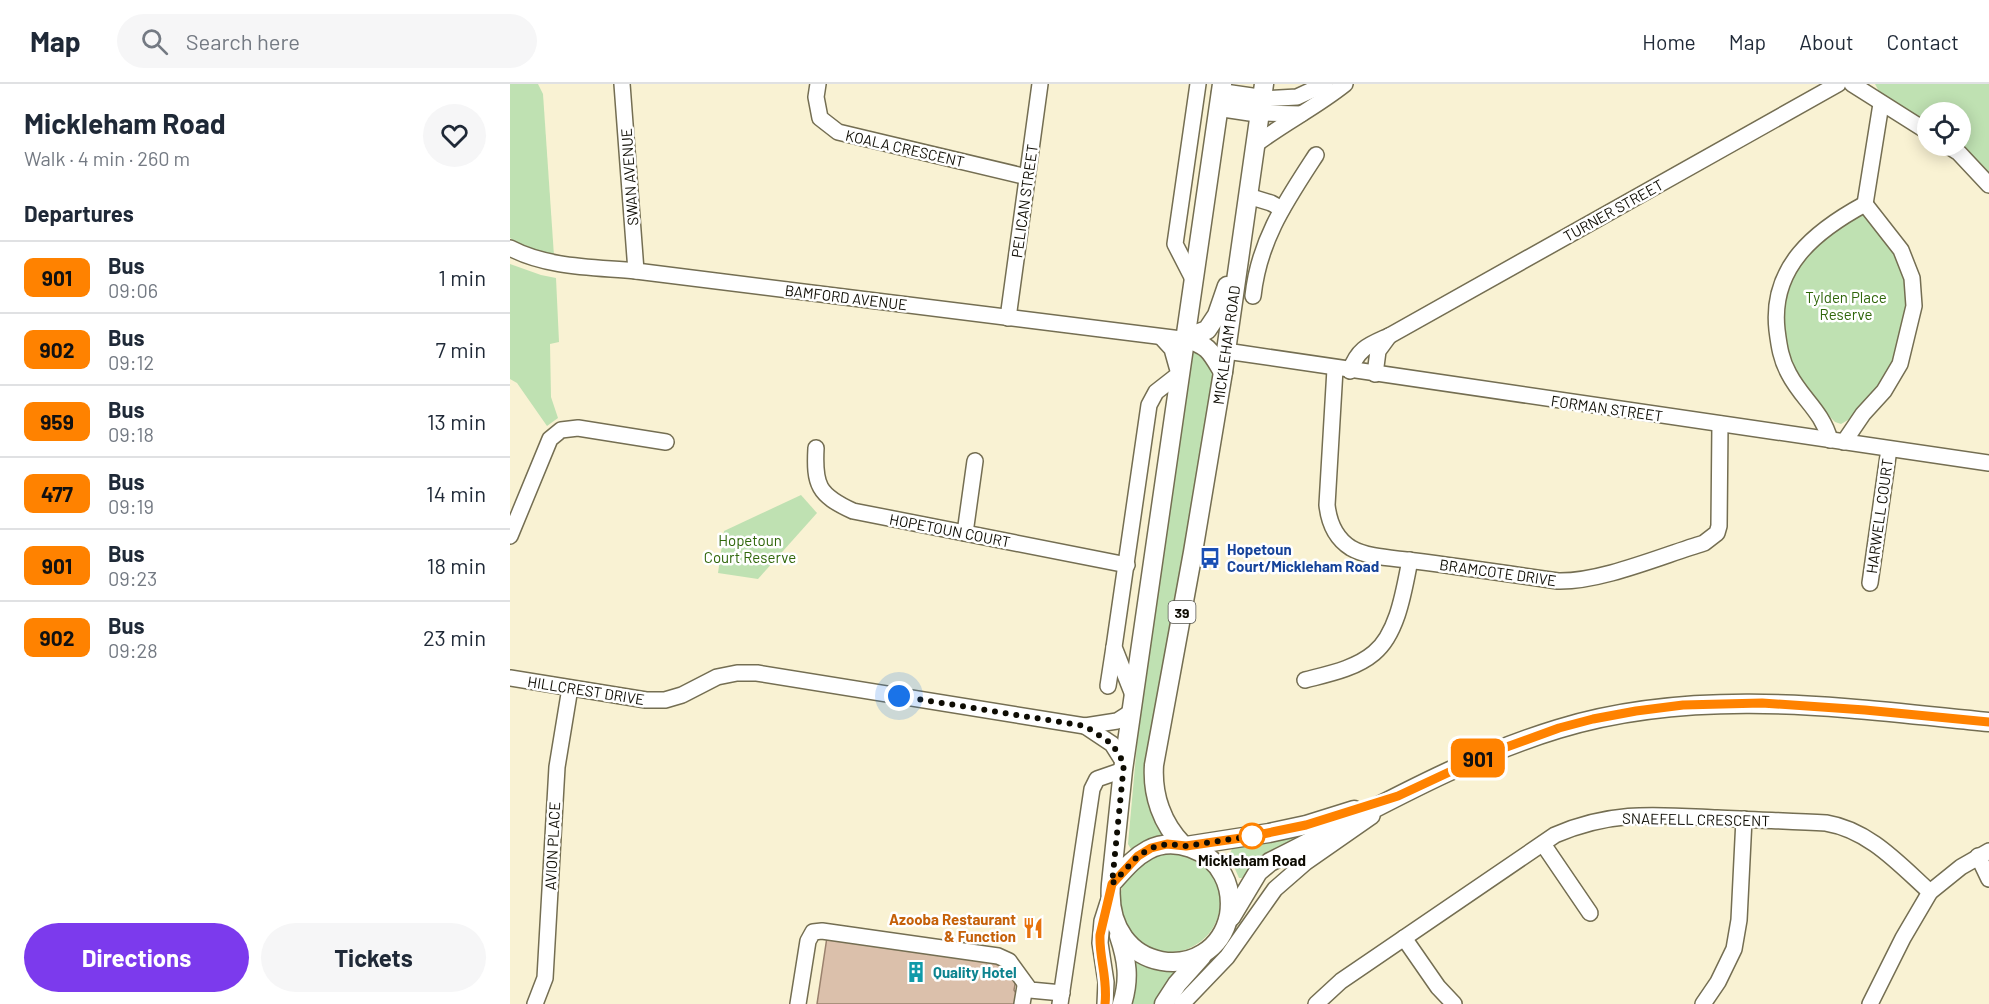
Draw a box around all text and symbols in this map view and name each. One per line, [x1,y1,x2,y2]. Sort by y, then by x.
search box [117,14,537,68]
text: Map [30,24,81,58]
icon: search [138,25,171,58]
text: Search here [186,28,300,54]
text: Home [1642,29,1696,54]
text: Map [1729,29,1766,54]
text: About [1799,29,1854,54]
text: Contact [1887,29,1959,54]
map controls [1917,102,1971,156]
button: locate [1917,102,1971,156]
button: heart [423,104,486,167]
text: Mickleham Road [24,106,226,140]
street label: KOALA CRESCENT [844,126,966,170]
street label: SWAN AVENUE [617,128,641,226]
street label: PELICAN STREET [1007,143,1041,259]
text: Walk · 4 min · 260 m [24,146,190,170]
street label: TURNER STREET [1560,175,1666,245]
text: Departures [24,200,134,226]
text: Bus [108,252,145,278]
text: 1 min [438,264,486,290]
text: 901 [42,265,72,290]
text: 09:06 [108,278,158,302]
street label: BAMFORD AVENUE [784,281,908,313]
street label: MICKLEHAM ROAD [1209,284,1243,406]
park label: Tylden Place Reserve [1805,288,1887,323]
text: Bus [108,324,145,350]
text: 7 min [436,336,486,362]
text: 902 [40,337,74,362]
text: 09:12 [108,350,154,374]
street label: FORMAN STREET [1550,391,1664,425]
text: Bus [108,396,145,422]
text: 13 min [427,408,486,434]
text: 959 [40,409,74,434]
text: 09:18 [108,422,154,446]
street label: HARWELL COURT [1862,457,1896,575]
text: Bus [108,468,145,494]
text: 14 min [426,480,486,506]
text: 477 [41,481,73,506]
text: 09:19 [108,494,154,518]
street label: HOPETOUN COURT [888,509,1012,551]
park label: Hopetoun Court Reserve [704,531,796,566]
text: Bus [108,540,145,566]
place label: Hopetoun Court/Mickleham Road [1227,540,1379,575]
bus stop icon: Hopetoun Court/Mickleham Road [1198,546,1222,570]
text: 18 min [427,552,486,578]
text: 901 [42,553,72,578]
street label: BRAMCOTE DRIVE [1438,555,1558,589]
text: 09:23 [108,566,157,590]
road number: 39 [1168,601,1196,623]
text: Bus [108,612,145,638]
text: 23 min [423,624,486,650]
text: 902 [40,625,74,650]
text: 09:28 [108,638,158,662]
street label: HILLCREST DRIVE [526,672,646,708]
your location [884,681,914,711]
line badge: 901 [1444,738,1512,778]
text: 901 [1463,746,1493,771]
street label: AVION PLACE [541,801,563,891]
street label: SNAEFELL CRESCENT [1622,809,1770,829]
marker: Mickleham Road [1239,823,1265,849]
place label: Mickleham Road [1198,851,1306,869]
place label: Azooba Restaurant & Function [889,910,1016,945]
restaurant icon: Azooba Restaurant & Function [1021,916,1045,940]
button: Directions [24,923,249,992]
button: Tickets [261,923,486,992]
building icon: Quality Hotel [904,960,928,984]
place label: Quality Hotel [933,963,1017,981]

